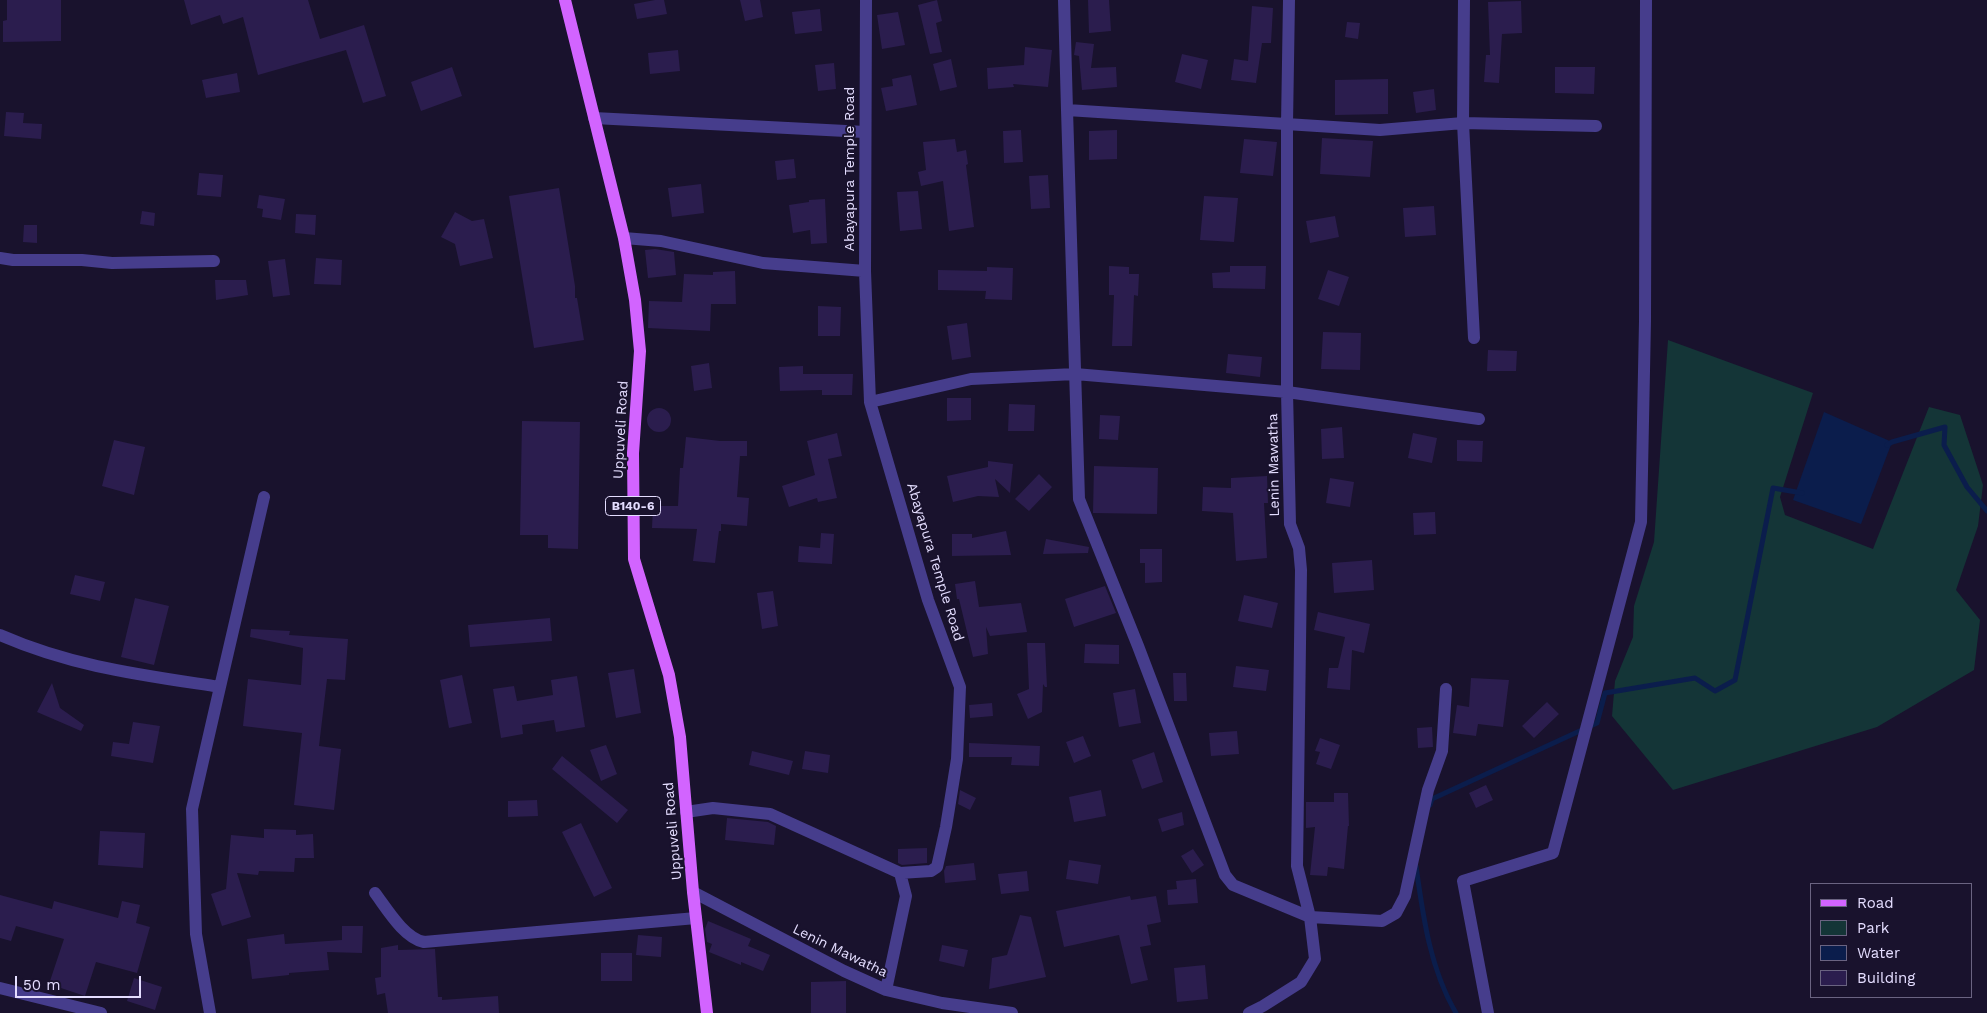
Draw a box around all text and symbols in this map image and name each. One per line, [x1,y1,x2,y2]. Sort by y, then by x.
street label: Abayapura Temple Road [842,87,858,251]
street label: Uppuveli Road [610,380,632,480]
street label: Lenin Mawatha [1265,413,1283,517]
street label: Abayapura Temple Road [903,481,967,643]
road number: B140-6 [606,496,660,516]
street label: Uppuveli Road [660,781,686,881]
legend [1810,883,1972,998]
text: Road [1857,894,1894,912]
text: Park [1857,919,1889,937]
street label: Lenin Mawatha [790,921,890,981]
text: Water [1857,944,1900,962]
scale bar [18,966,144,998]
text: Building [1857,969,1915,987]
text: 50 m [23,976,60,994]

